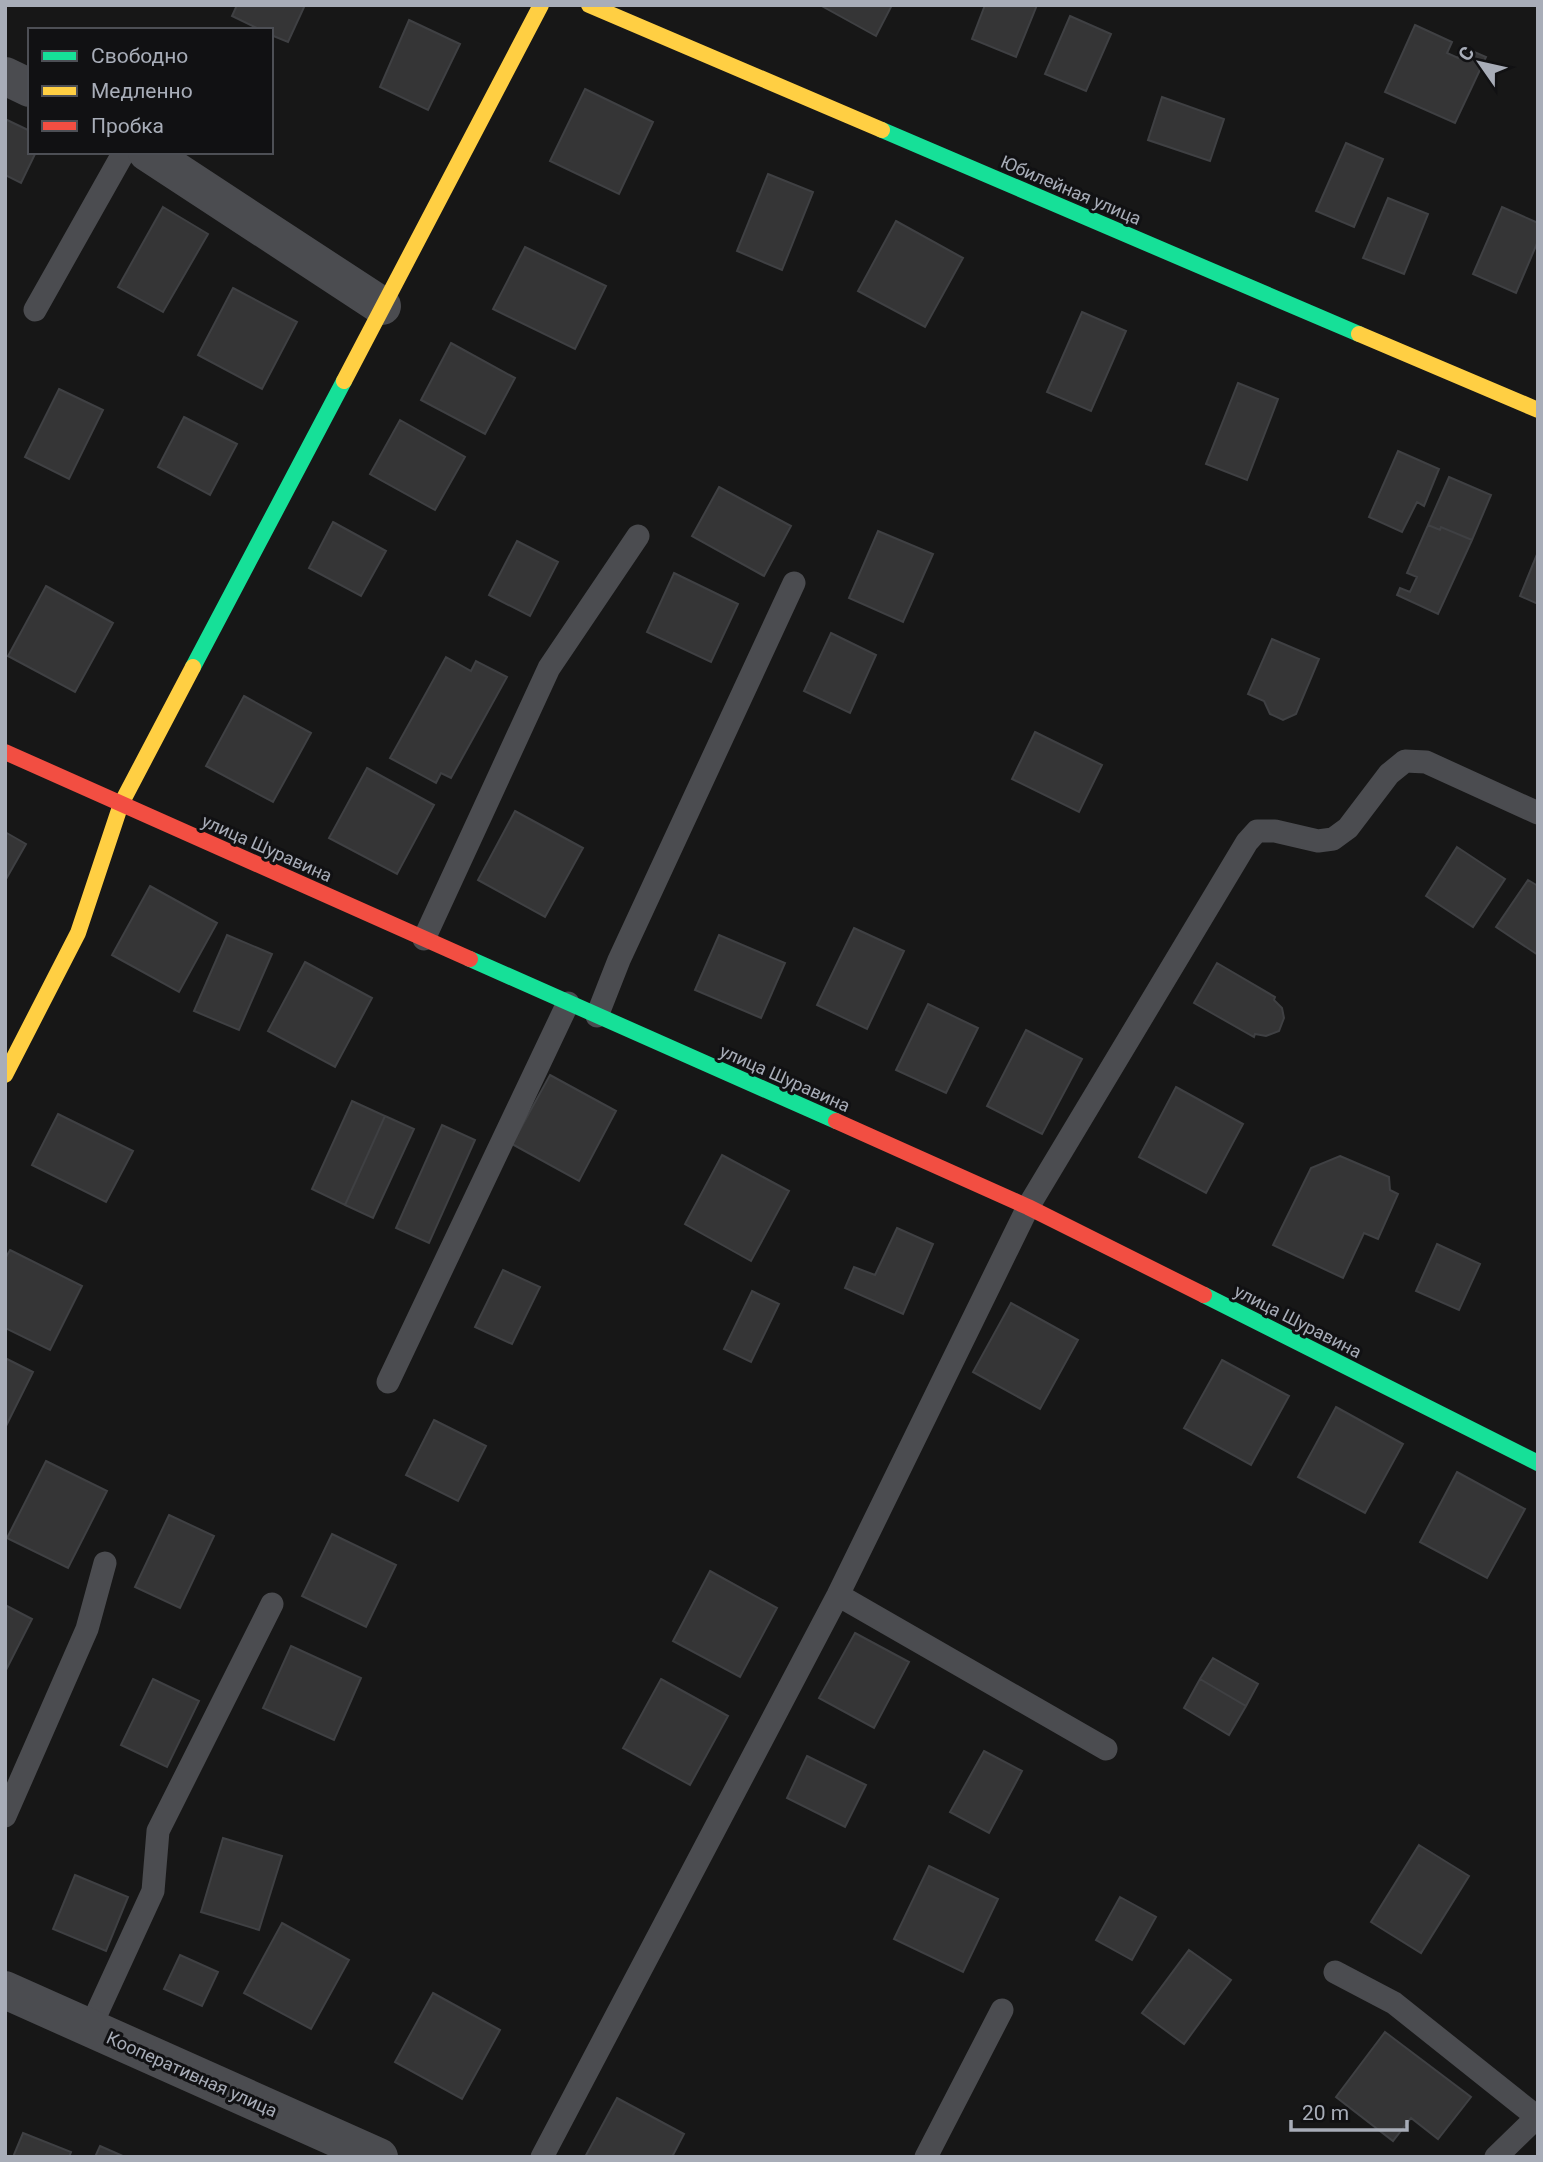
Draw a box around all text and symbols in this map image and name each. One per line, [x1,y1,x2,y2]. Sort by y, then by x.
legend [28,28,273,154]
north arrow [1445,28,1515,98]
text: С [1453,42,1479,65]
text: Свободно [91,44,188,68]
text: Медленно [91,79,193,103]
text: Пробка [91,114,164,138]
street label: Юбилейная улица [998,151,1144,229]
street label: улица Шуравина [199,810,335,886]
street label: улица Шуравина [717,1040,853,1116]
street label: улица Шуравина [1231,1280,1365,1362]
street label: Кооперативная улица [103,2027,281,2121]
scale bar [1291,2088,1406,2132]
text: 20 m [1302,2101,1349,2125]

